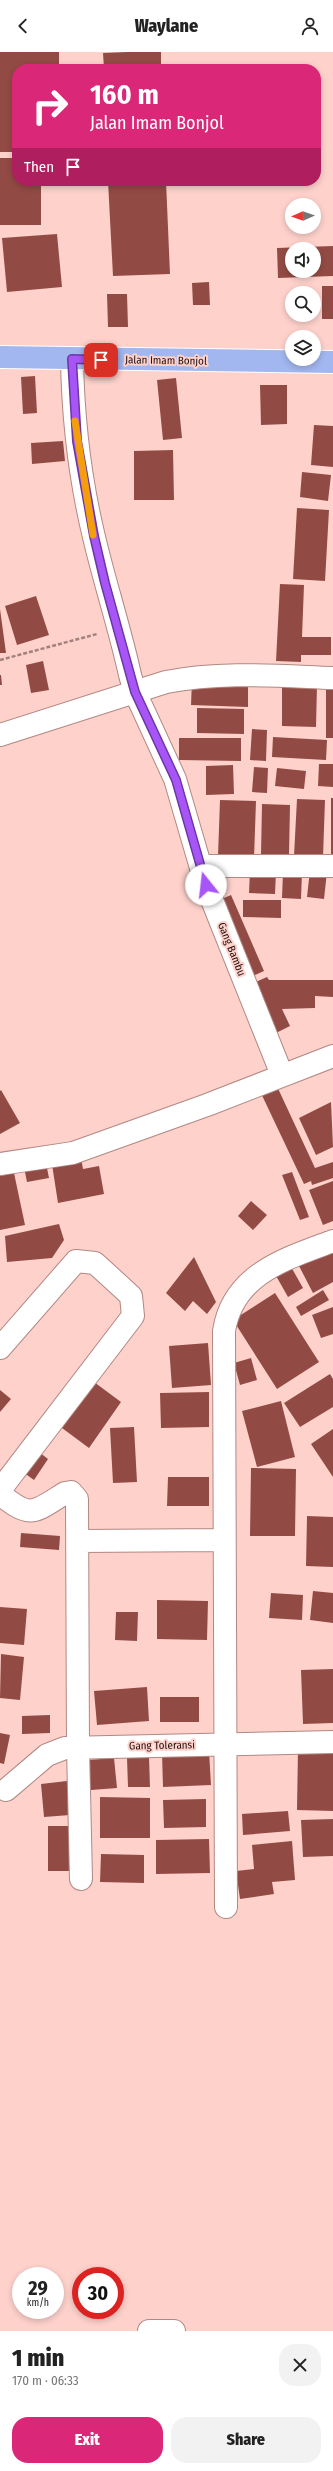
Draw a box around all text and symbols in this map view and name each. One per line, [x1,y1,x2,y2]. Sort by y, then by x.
icon: back [12,15,34,37]
text: Waylane [135,15,198,37]
icon: person [299,15,321,37]
text: 160 m [90,78,159,111]
icon: right [24,80,76,132]
text: Jalan Imam Bonjol [90,112,224,134]
icon: arrive [62,156,84,178]
text: Then [24,158,54,176]
north arrow [285,198,321,234]
map controls [285,198,321,366]
button: sound [285,242,321,278]
button: search [285,286,321,322]
button: layers [285,330,321,366]
pin [84,343,118,377]
icon: arrive [90,349,112,371]
street label: Jalan Imam Bonjol [125,353,207,368]
position arrow [185,864,227,906]
street label: Gang Bambu [215,920,248,978]
street label: Gang Toleransi [129,1738,195,1753]
speed limit sign: 30 [72,2267,124,2319]
text: 29 [28,2276,48,2300]
text: km/h [27,2297,49,2309]
text: 1 min [12,2344,64,2372]
button: close [279,2344,321,2386]
text: 170 m · 06:33 [12,2373,79,2388]
button: Exit [12,2417,163,2463]
button: Share [171,2417,321,2463]

